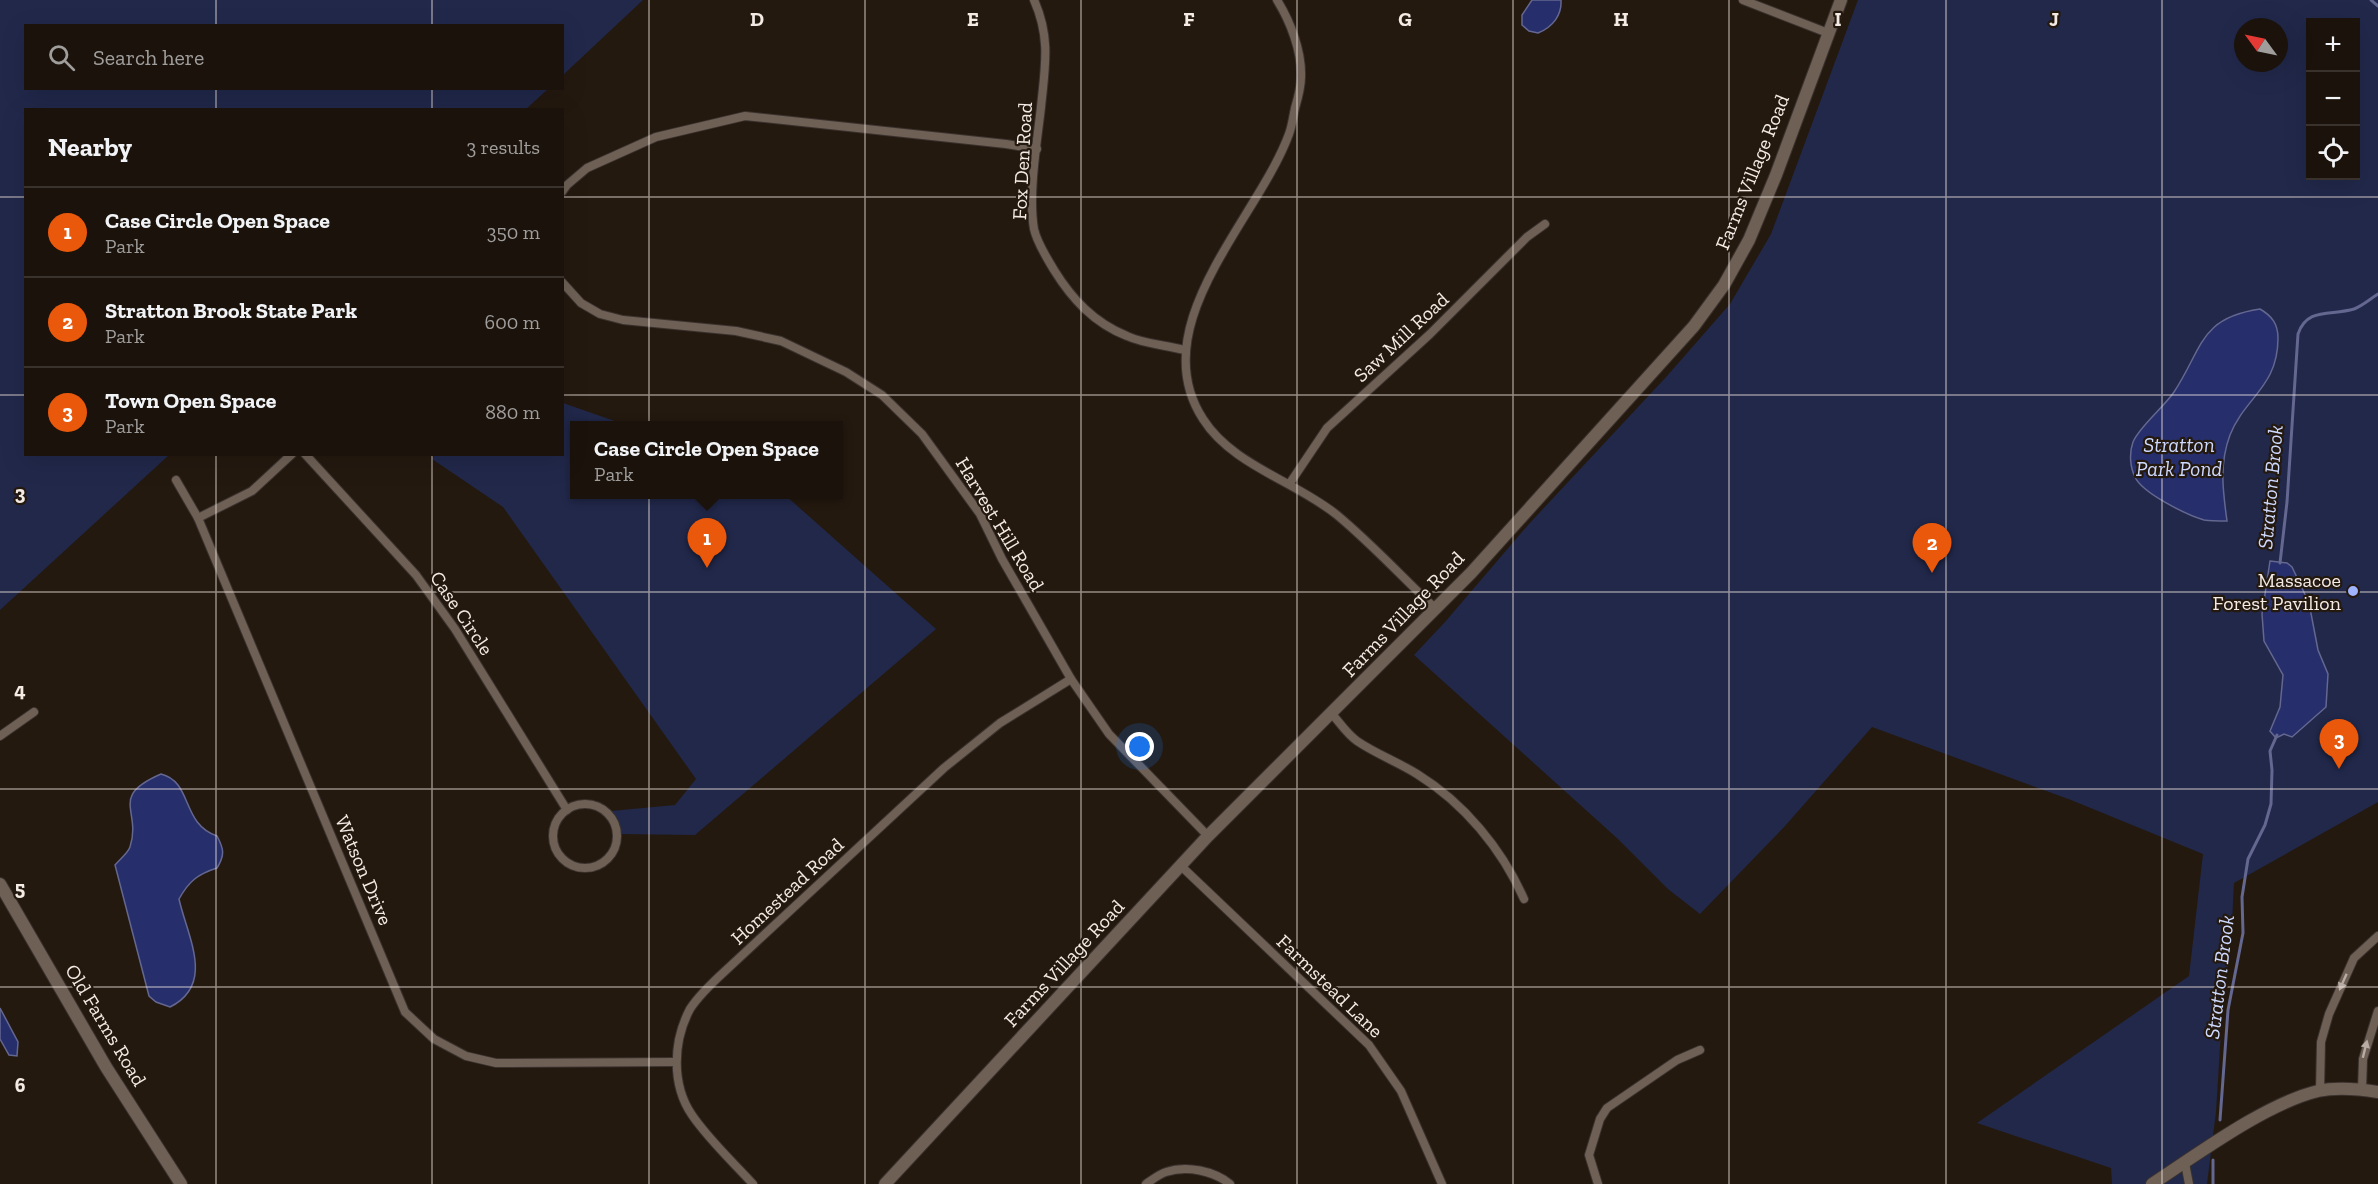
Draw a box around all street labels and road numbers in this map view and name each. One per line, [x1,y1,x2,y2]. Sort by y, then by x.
street label: Farms Village Road [1710,91,1794,253]
street label: Fox Den Road [1007,101,1037,221]
street label: Saw Mill Road [1349,287,1453,387]
street label: Harvest Hill Road [951,453,1049,595]
street label: Farms Village Road [1337,546,1469,682]
street label: Case Circle [425,566,499,660]
street label: Watson Drive [330,811,398,929]
street label: Homestead Road [726,833,848,949]
street label: Farms Village Road [999,894,1129,1032]
street label: Farmstead Lane [1272,929,1388,1043]
street label: Old Farms Road [60,960,152,1090]

